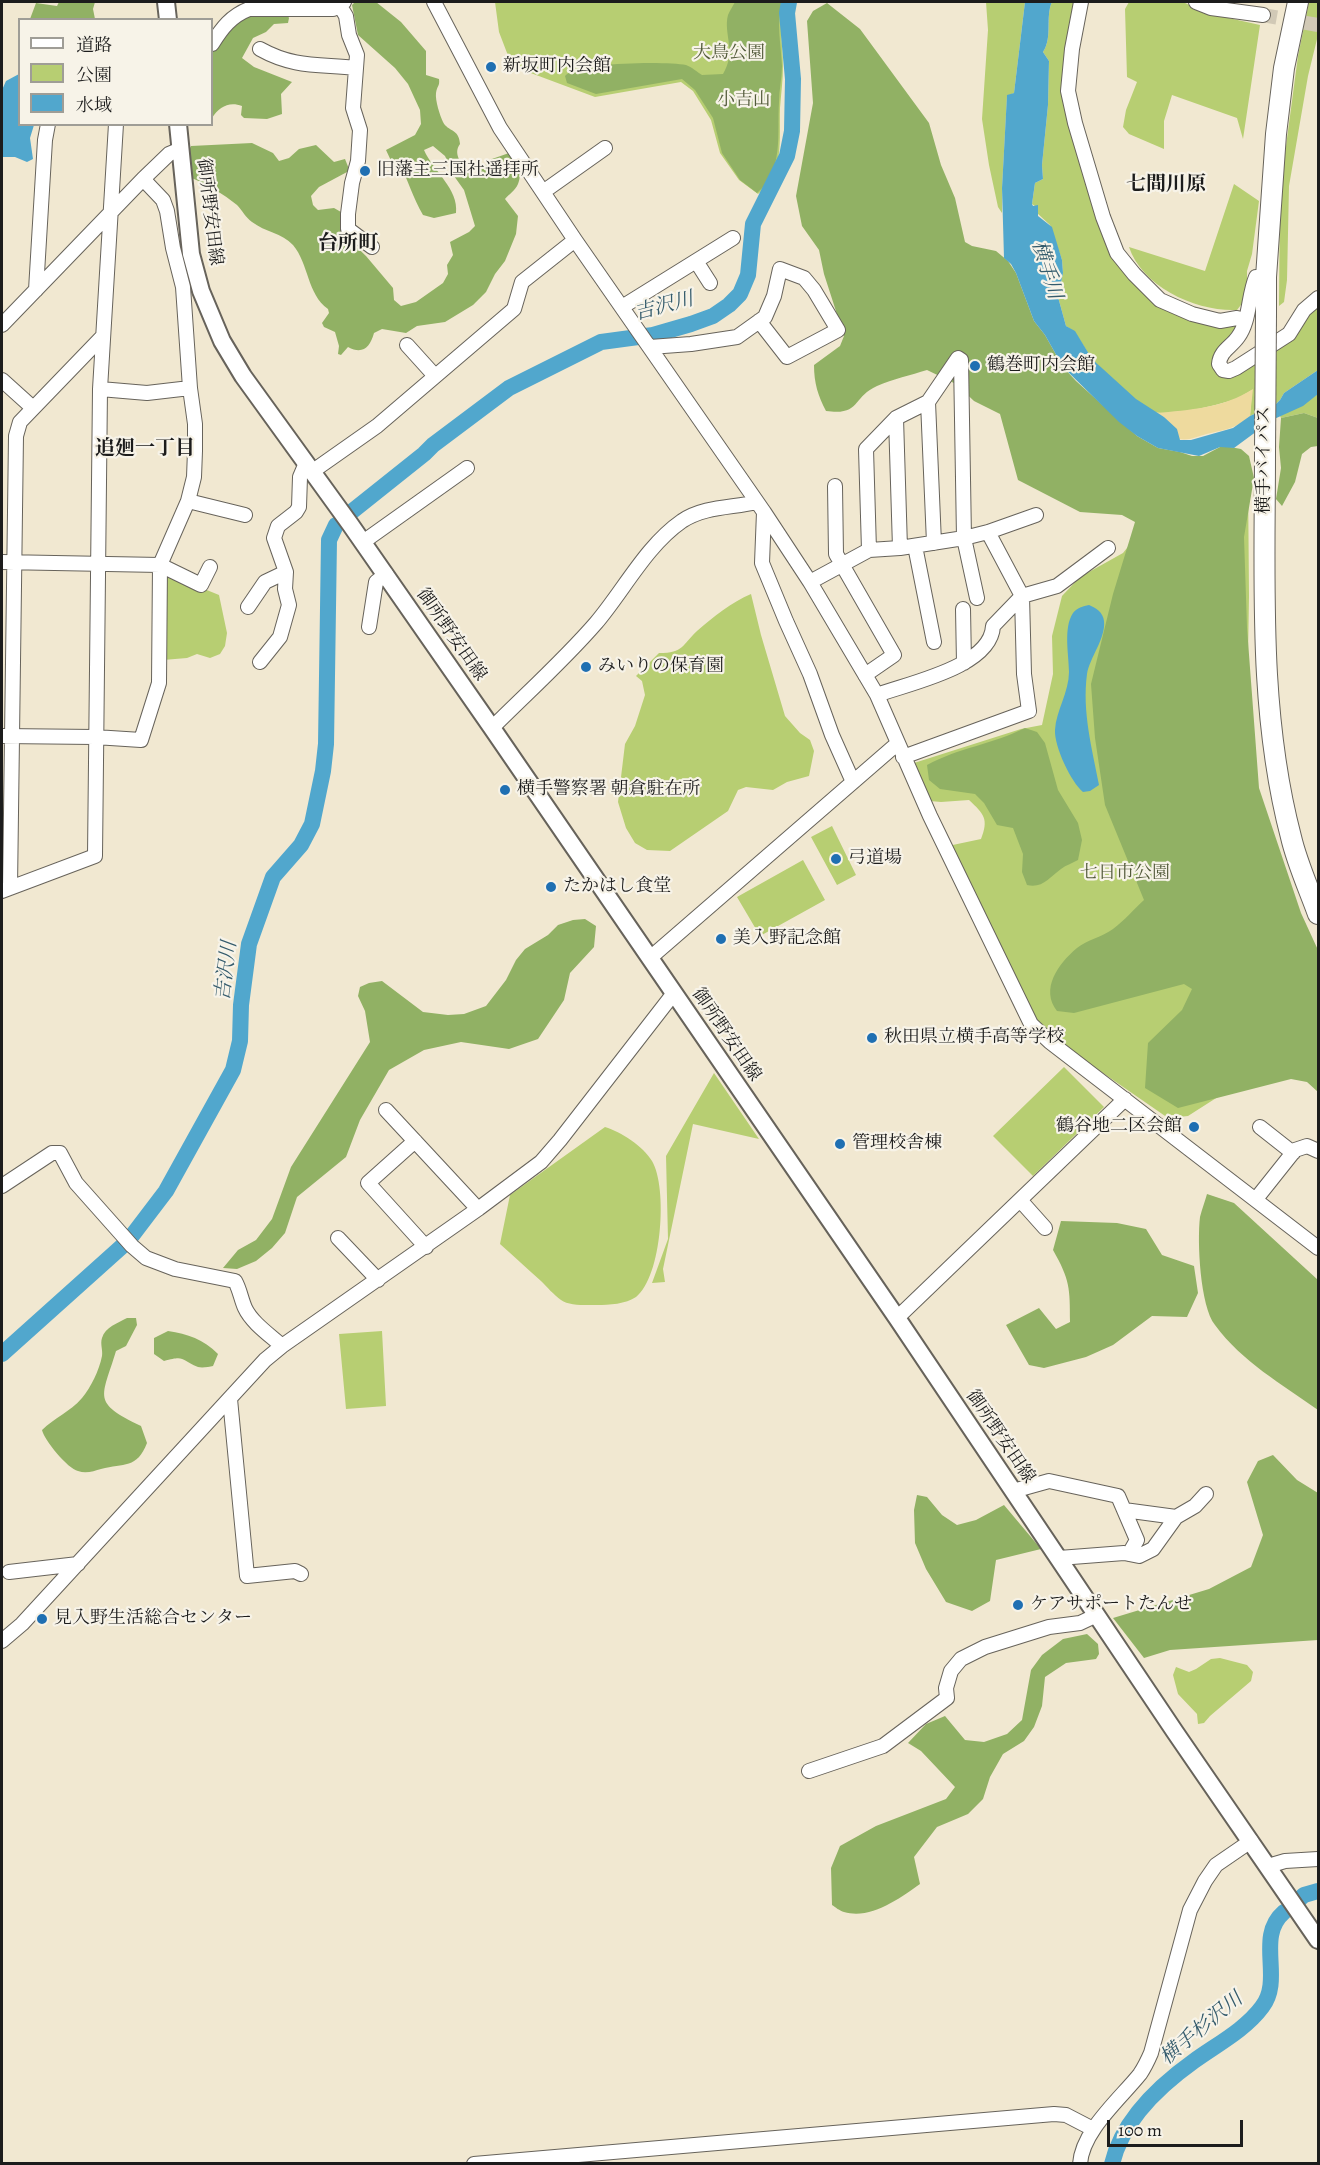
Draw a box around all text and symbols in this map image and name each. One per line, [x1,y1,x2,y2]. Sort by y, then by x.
legend [18,18,213,126]
text: 道路 [76,33,112,57]
park label: 大鳥公園 [693,43,765,65]
place label: 新坂町内会館 [503,56,611,78]
marker: 新坂町内会館 [484,60,498,74]
text: 公園 [76,63,112,87]
park label: 小吉山 [717,90,771,112]
text: 水域 [76,93,112,117]
street label: 御所野安田線 [192,157,226,267]
place label: 旧藩主三国社遥拝所 [377,160,539,182]
marker: 旧藩主三国社遥拝所 [358,164,372,178]
district label: 七間川原 [1126,173,1206,197]
district label: 台所町 [318,232,378,256]
water label: 横手川 [1026,238,1066,302]
water label: 吉沢川 [632,288,696,326]
place label: 鶴巻町内会館 [987,355,1095,377]
marker: 鶴巻町内会館 [968,359,982,373]
street label: 横手バイパス [1254,406,1276,514]
district label: 追廻一丁目 [95,437,195,461]
street label: 御所野安田線 [411,585,491,685]
place label: みいりの保育園 [598,656,724,678]
marker: みいりの保育園 [579,660,593,674]
place label: 横手警察署 朝倉駐在所 [517,779,701,801]
marker: 横手警察署 朝倉駐在所 [498,783,512,797]
place label: 弓道場 [848,848,902,870]
marker: 弓道場 [829,852,843,866]
park label: 七日市公園 [1080,863,1170,885]
place label: たかはし食堂 [563,876,671,898]
marker: たかはし食堂 [544,880,558,894]
place label: 美入野記念館 [733,928,841,950]
marker: 美入野記念館 [714,932,728,946]
water label: 吉沢川 [211,940,243,1002]
street label: 御所野安田線 [687,984,765,1086]
place label: 秋田県立横手高等学校 [884,1027,1064,1049]
marker: 秋田県立横手高等学校 [865,1031,879,1045]
place label: 鶴谷地二区会館 [1056,1116,1182,1138]
marker: 鶴谷地二区会館 [1187,1120,1201,1134]
place label: 管理校舎棟 [852,1133,942,1155]
marker: 管理校舎棟 [833,1137,847,1151]
street label: 御所野安田線 [961,1386,1039,1488]
place label: ケアサポートたんせ [1030,1594,1192,1616]
marker: ケアサポートたんせ [1011,1598,1025,1612]
place label: 見入野生活総合センター [54,1608,252,1630]
marker: 見入野生活総合センター [35,1612,49,1626]
water label: 横手杉沢川 [1156,1988,1248,2070]
scale bar [1110,2108,1246,2146]
text: 100 m [1118,2118,1162,2142]

